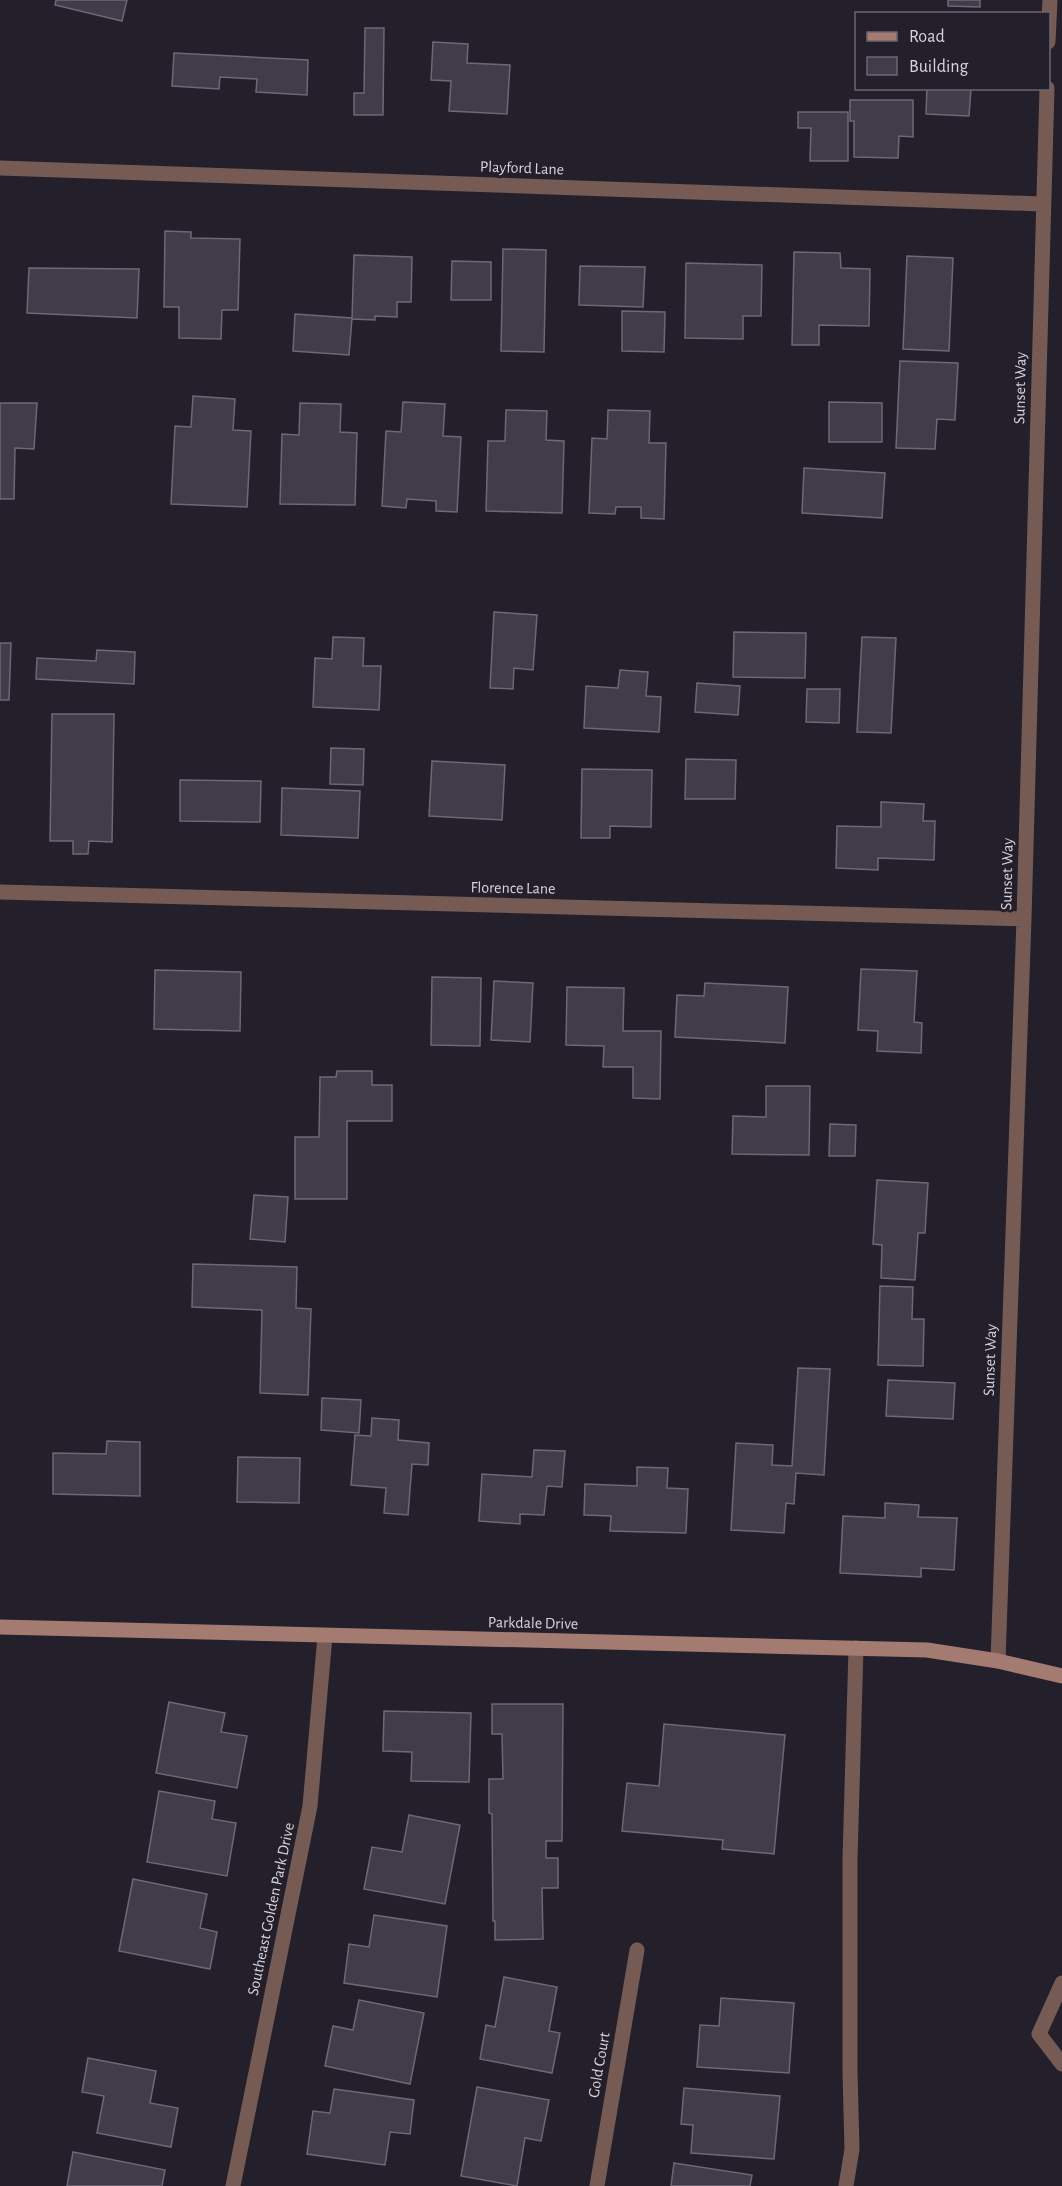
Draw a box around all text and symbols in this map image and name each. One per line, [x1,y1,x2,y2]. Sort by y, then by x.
legend [855,12,1050,90]
text: Road [909,28,945,46]
text: Building [909,58,969,76]
street label: Playford Lane [480,159,564,178]
street label: Sunset Way [1011,352,1030,424]
street label: Sunset Way [998,838,1017,910]
street label: Florence Lane [470,879,556,897]
street label: Sunset Way [981,1323,1000,1396]
street label: Parkdale Drive [488,1614,578,1632]
street label: Southeast Golden Park Drive [245,1821,297,1997]
street label: Gold Court [585,2031,613,2099]

